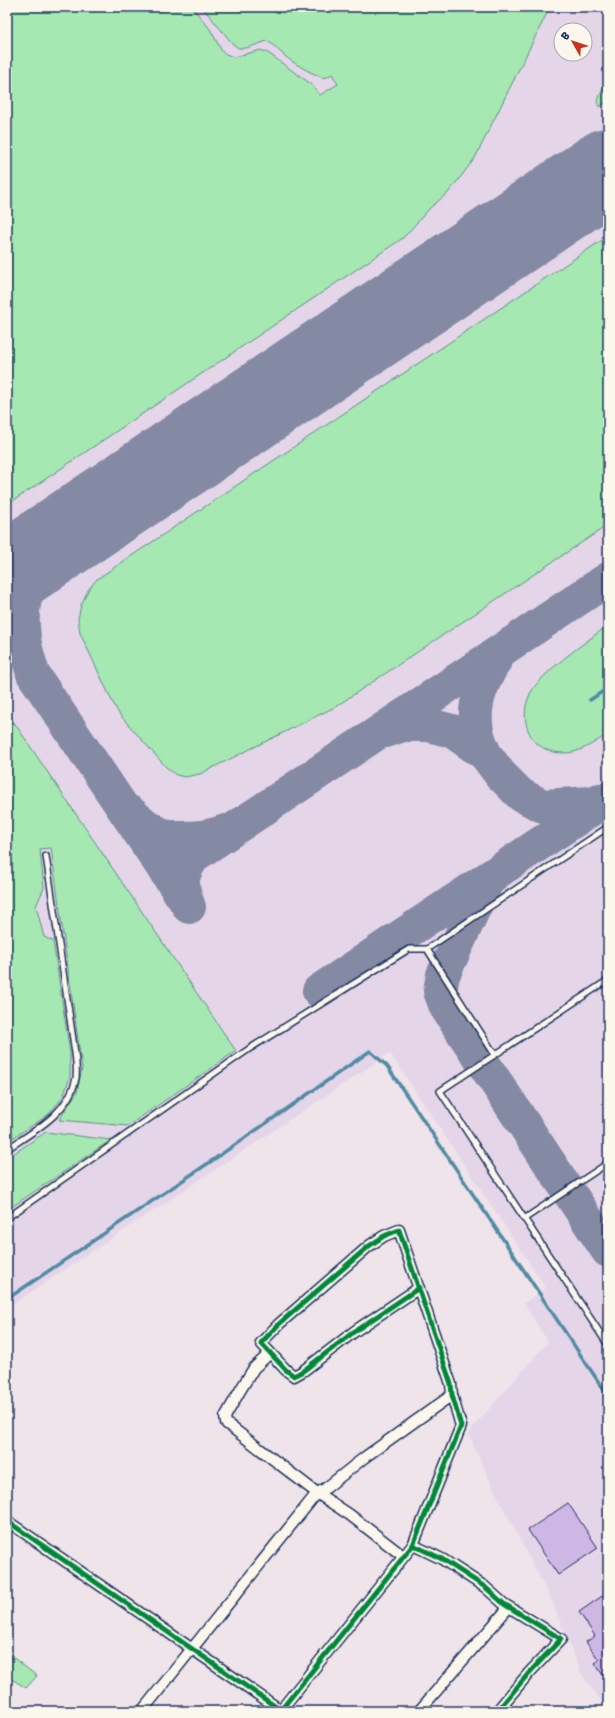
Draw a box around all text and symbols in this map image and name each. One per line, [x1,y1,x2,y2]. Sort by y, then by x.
north arrow [553,22,593,62]
text: B [558,29,574,43]

